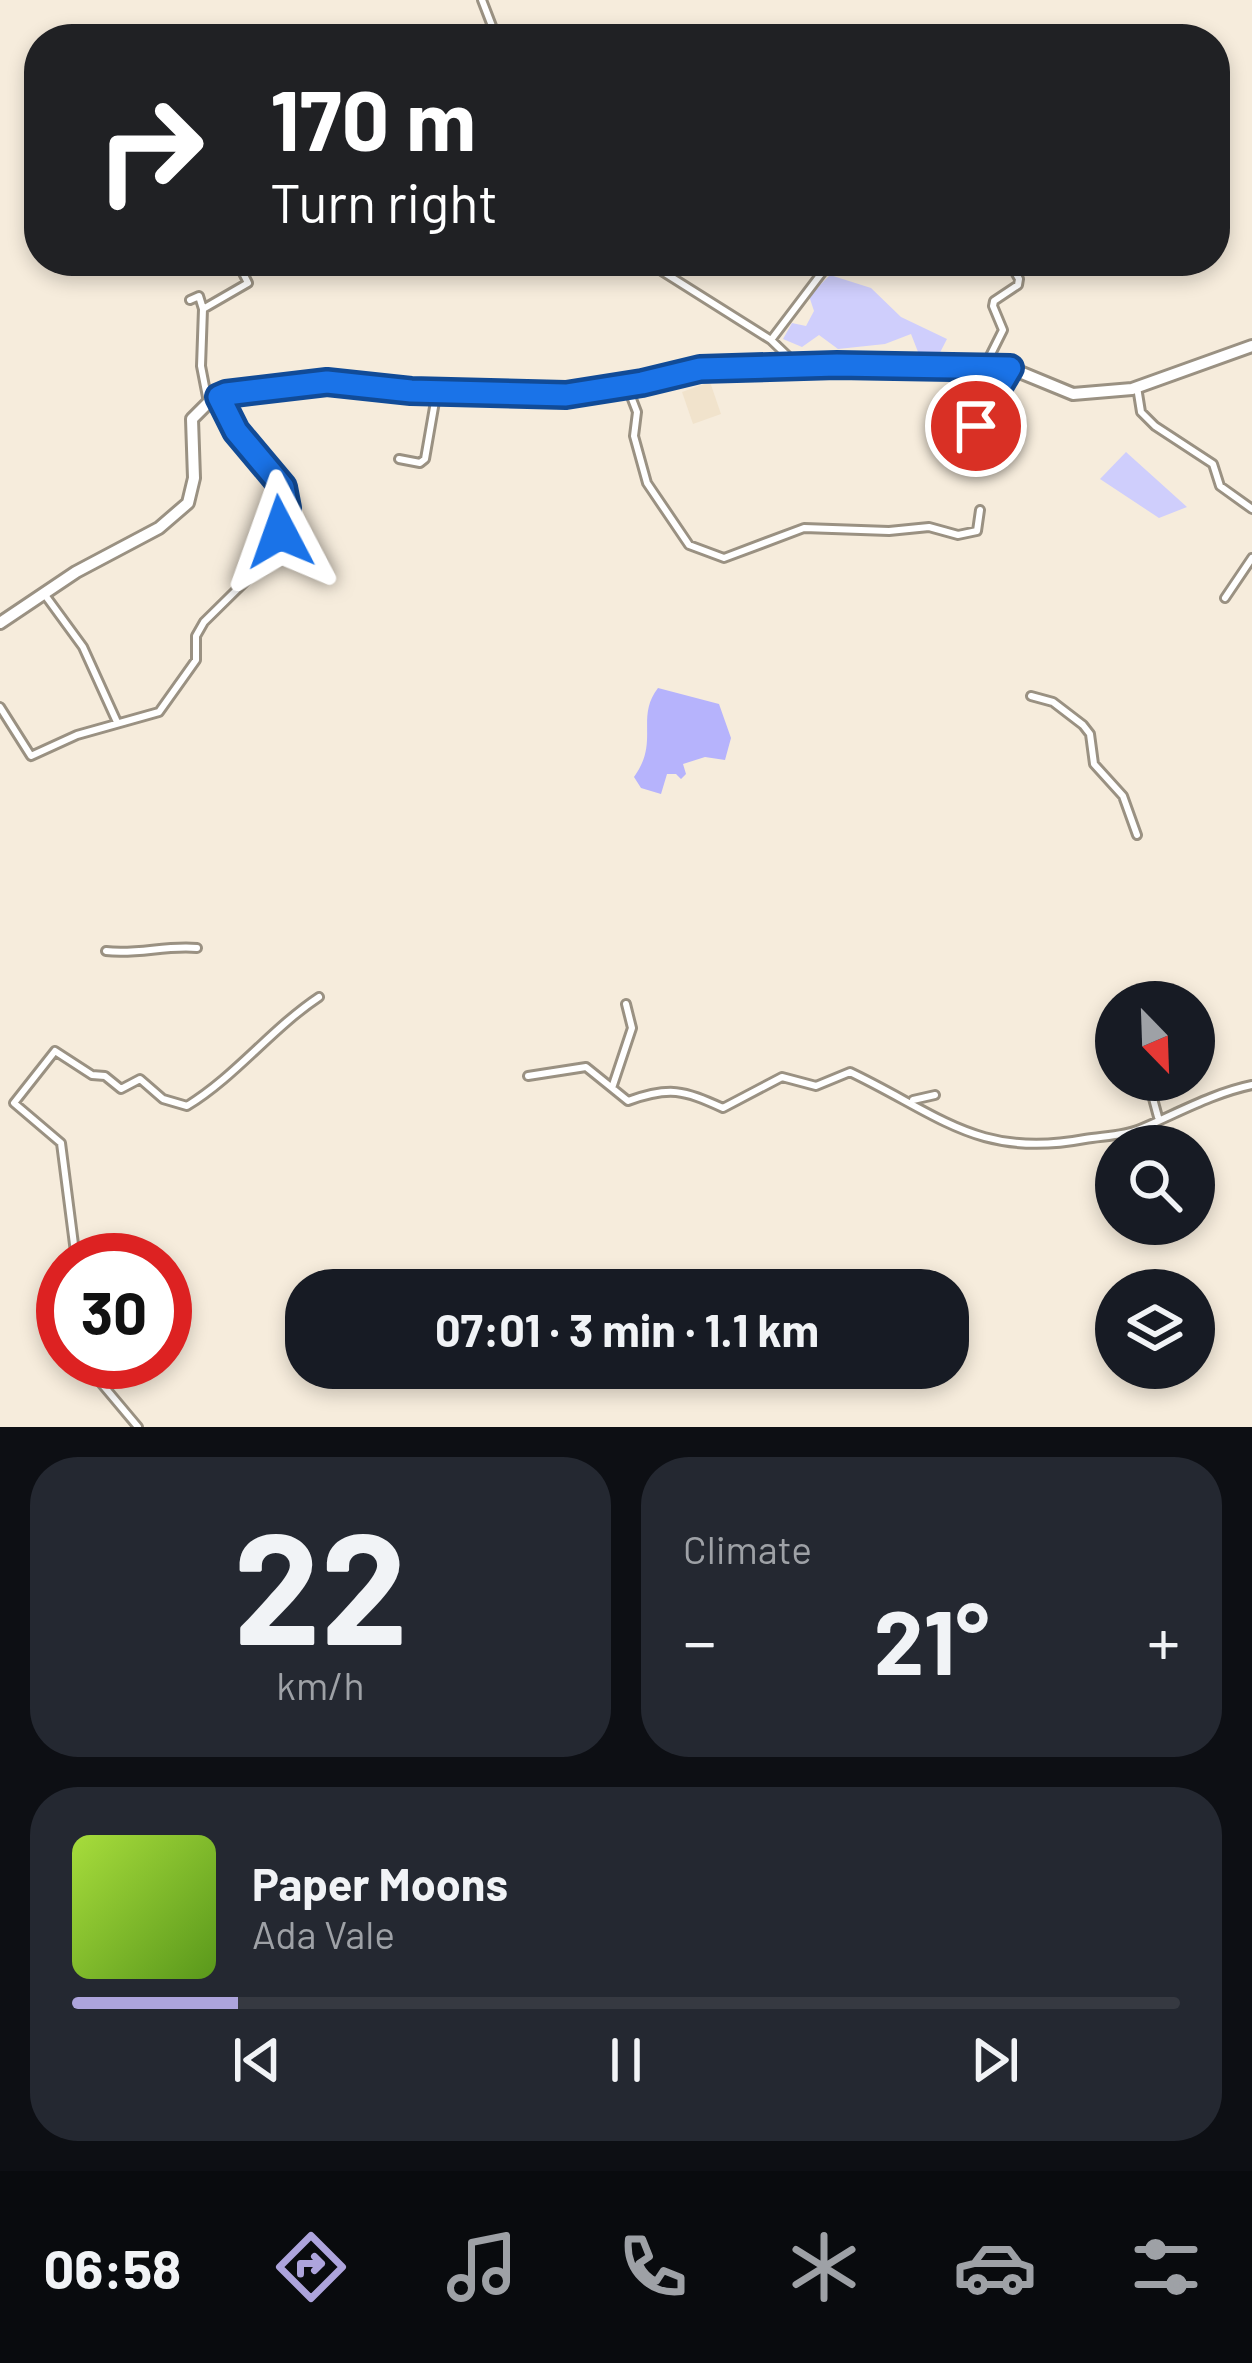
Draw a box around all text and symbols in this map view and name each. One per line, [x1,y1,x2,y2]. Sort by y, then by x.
text: 170 m [270,67,476,168]
icon: right [72,72,228,228]
text: Turn right [270,169,498,234]
pin [925,375,1027,477]
icon: arrive [943,393,1009,459]
position arrow [217,469,343,595]
north arrow [1095,981,1215,1101]
map controls [1095,981,1215,1389]
button: search [1095,1125,1215,1245]
speed limit sign: 30 [36,1233,192,1389]
button: layers [1095,1269,1215,1389]
text: 07:01 · 3 min · 1.1 km [435,1302,819,1356]
text: 22 [233,1489,408,1676]
text: Climate [683,1525,812,1572]
text: 21° [874,1585,989,1693]
text: − [683,1600,716,1679]
text: + [1147,1600,1180,1679]
text: km/h [276,1661,365,1708]
text: Paper Moons [252,1856,508,1910]
text: Ada Vale [252,1910,395,1957]
icon: previous [224,2027,290,2093]
icon: pause [593,2027,659,2093]
icon: next [962,2027,1028,2093]
icon: directions [269,2225,353,2309]
icon: music [440,2225,524,2309]
icon: phone [611,2225,695,2309]
icon: climate [782,2225,866,2309]
icon: car [953,2225,1037,2309]
icon: filters [1124,2225,1208,2309]
text: 06:58 [44,2235,181,2300]

